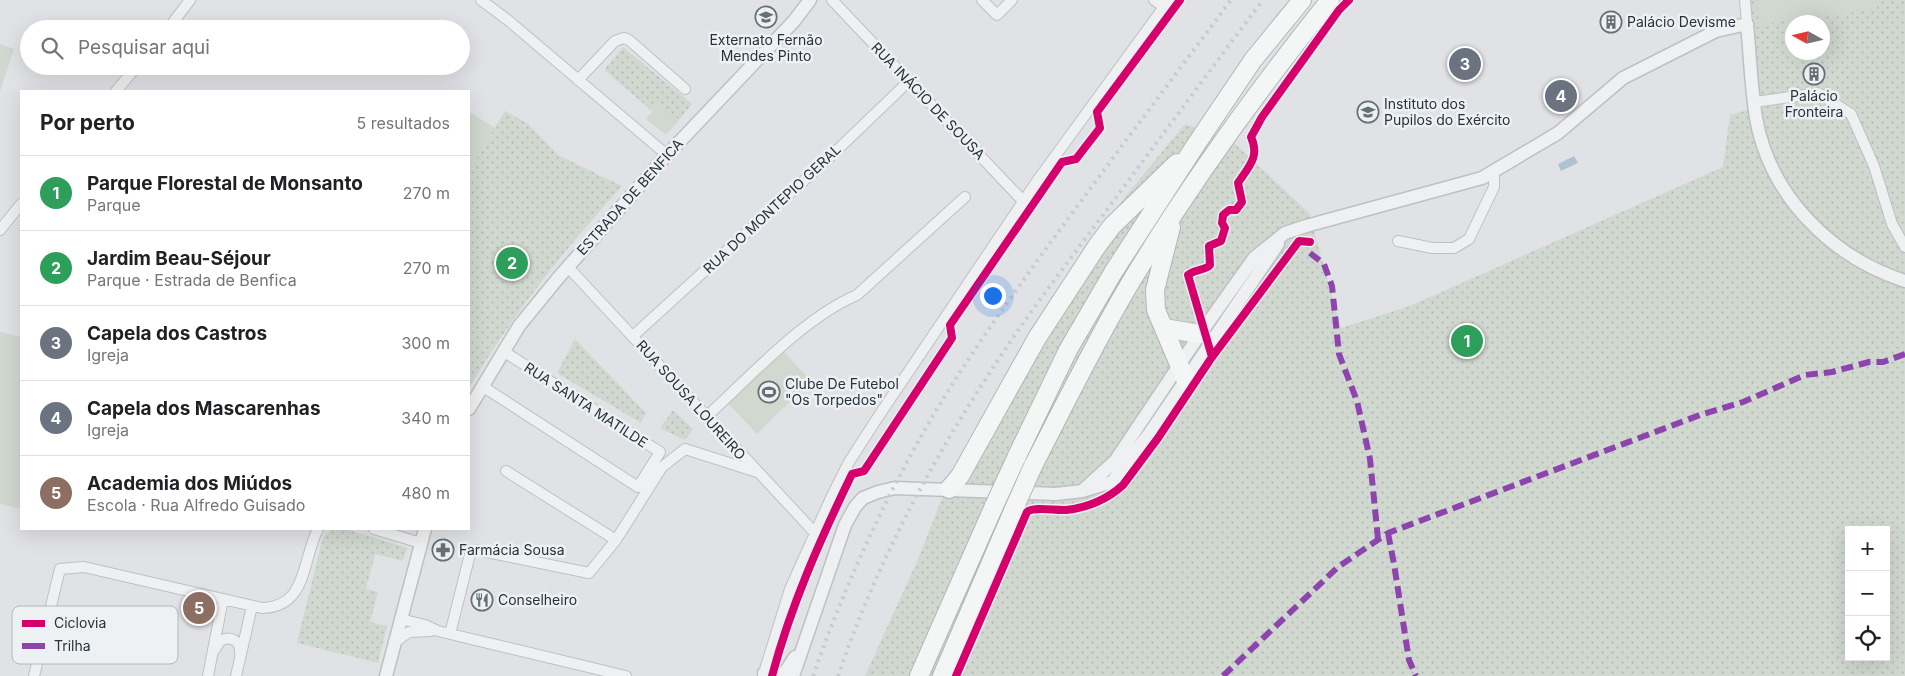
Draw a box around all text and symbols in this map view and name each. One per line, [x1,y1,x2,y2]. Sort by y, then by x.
school or university icon: Externato Fernão Mendes Pinto [754,5,778,29]
building icon: Palácio Devisme [1599,10,1623,34]
place label: Palácio Devisme [1627,13,1736,30]
north arrow [1785,15,1830,60]
search box [20,20,470,75]
place label: Externato Fernão Mendes Pinto [709,31,823,64]
icon: search [38,34,66,62]
text: Pesquisar aqui [78,36,210,59]
street label: RUA INÁCIO DE SOUSA [868,39,989,163]
pin: 3 [1449,45,1481,83]
building icon: Palácio Fronteira [1802,62,1826,86]
pin: 4 [1545,77,1577,115]
place label: Palácio Fronteira [1785,87,1843,120]
place label: Instituto dos Pupilos do Exército [1384,95,1510,128]
school or university icon: Instituto dos Pupilos do Exército [1356,100,1380,124]
text: Por perto [40,110,135,135]
text: 5 resultados [357,113,450,133]
street label: ESTRADA DE BENFICA [573,135,687,258]
street label: RUA DO MONTEPIO GERAL [699,140,844,277]
text: Parque Florestal de Monsanto [87,172,363,195]
text: 1 [53,183,59,203]
text: 270 m [403,183,450,203]
text: Parque [87,195,141,215]
pin: 2 [496,244,528,282]
text: Jardim Beau-Séjour [87,247,271,270]
text: 2 [51,258,61,278]
text: 270 m [403,258,450,278]
text: Parque · Estrada de Benfica [87,270,297,290]
your location [980,283,1006,309]
text: Capela dos Castros [87,322,267,345]
pin: 1 [1451,322,1483,360]
text: 3 [51,333,61,353]
text: 300 m [401,333,450,353]
street label: RUA SOUSA LOUREIRO [633,336,750,463]
text: Igreja [87,345,129,365]
street label: RUA SANTA MATILDE [521,358,651,451]
place label: Clube De Futebol "Os Torpedos" [785,375,899,408]
sports icon: Clube De Futebol "Os Torpedos" [757,380,781,404]
text: Capela dos Mascarenhas [87,397,321,420]
text: 4 [51,408,61,428]
text: 340 m [401,408,450,428]
text: Igreja [87,420,129,440]
text: Academia dos Miúdos [87,472,292,495]
text: 5 [51,483,61,503]
text: 480 m [401,483,450,503]
text: Escola · Rua Alfredo Guisado [87,495,305,515]
map controls [1845,526,1890,661]
button: + [1845,526,1890,571]
pharmacy icon: Farmácia Sousa [431,538,455,562]
place label: Farmácia Sousa [459,541,565,558]
button: − [1845,571,1890,616]
restaurant icon: Conselheiro [470,588,494,612]
pin: 5 [183,589,215,627]
place label: Conselheiro [498,591,577,608]
legend [12,606,178,664]
text: Ciclovia [54,614,106,631]
button: locate [1845,616,1890,661]
text: Trilha [54,637,91,654]

